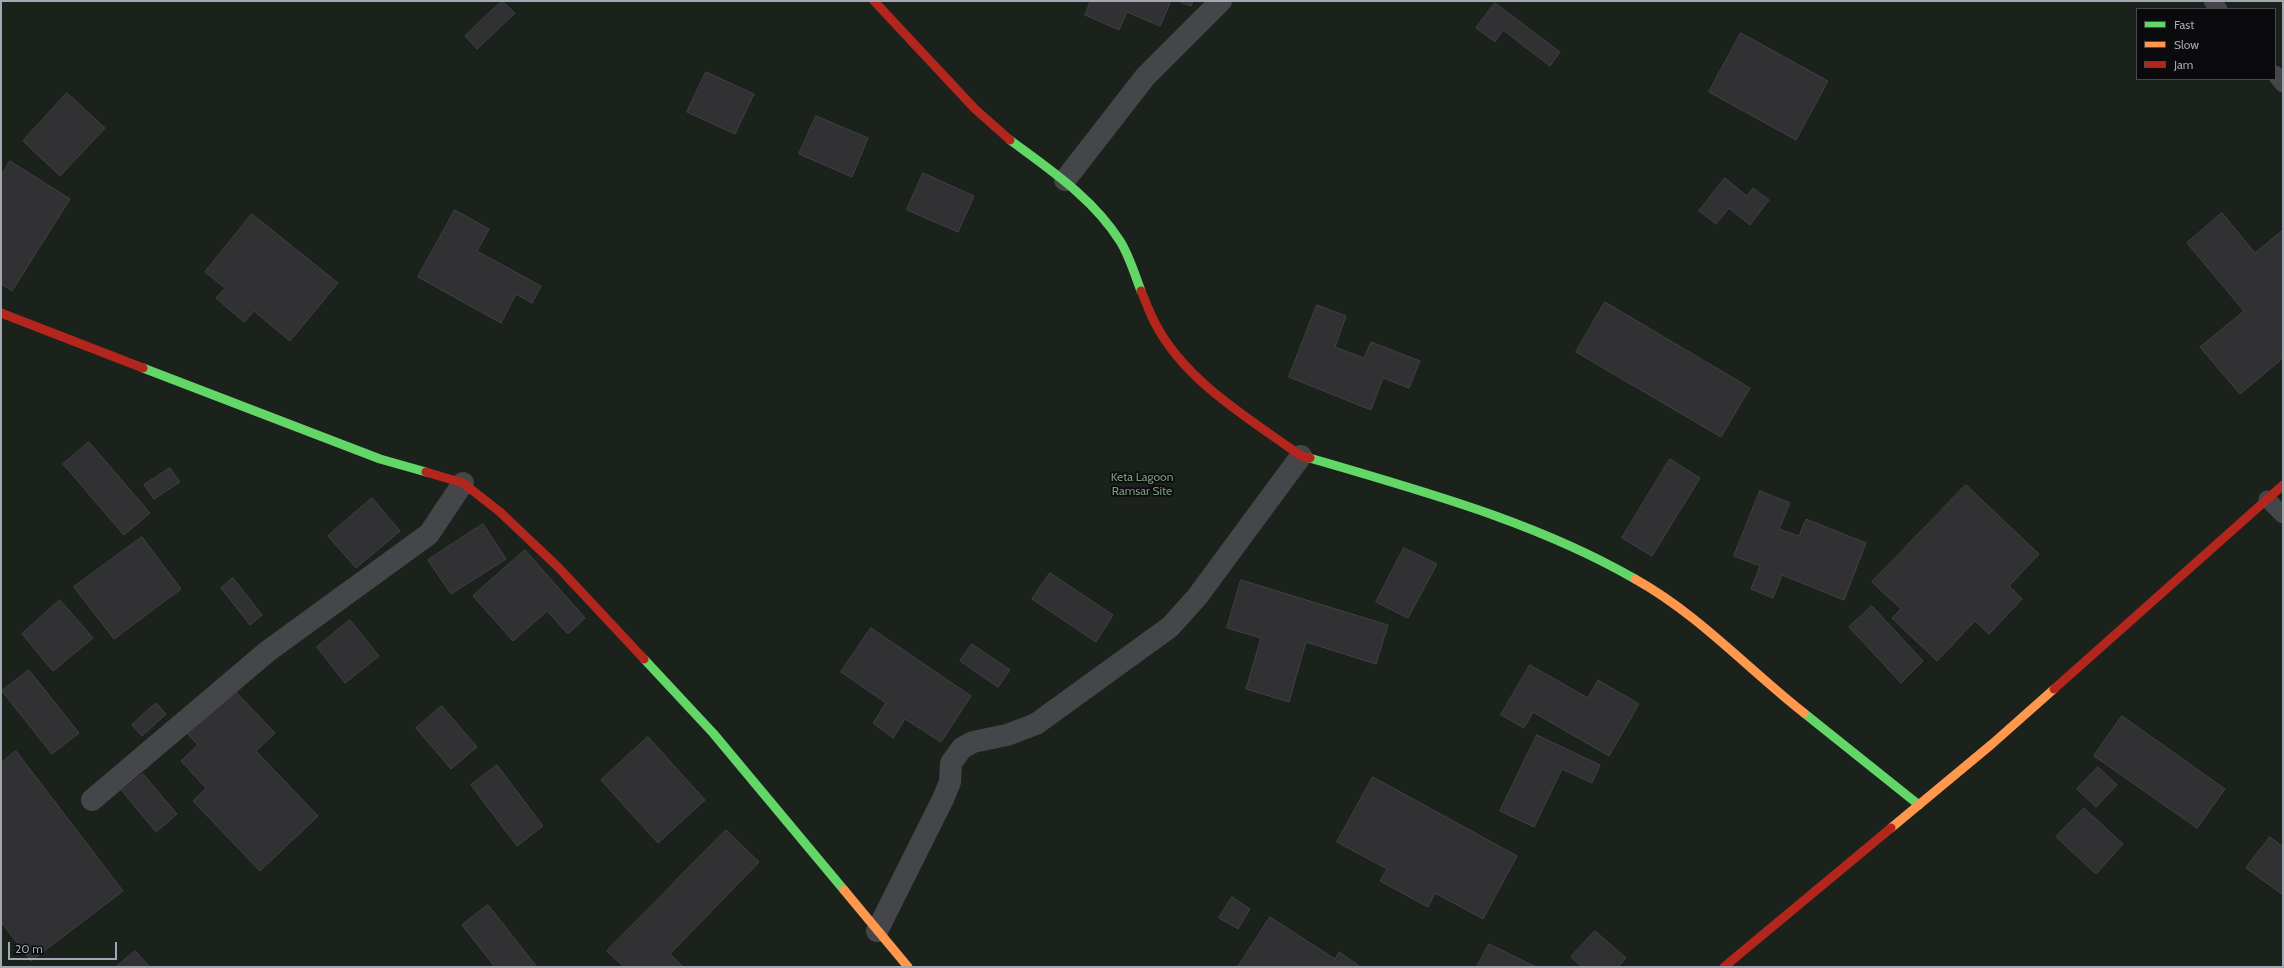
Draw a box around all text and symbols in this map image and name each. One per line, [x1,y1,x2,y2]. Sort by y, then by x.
legend [2136,8,2276,80]
text: Fast [2174,17,2194,32]
text: Slow [2174,37,2199,52]
text: Jam [2174,57,2193,72]
park label: Keta Lagoon Ramsar Site [1111,470,1173,498]
scale bar [10,934,119,960]
text: 20 m [15,941,43,956]

